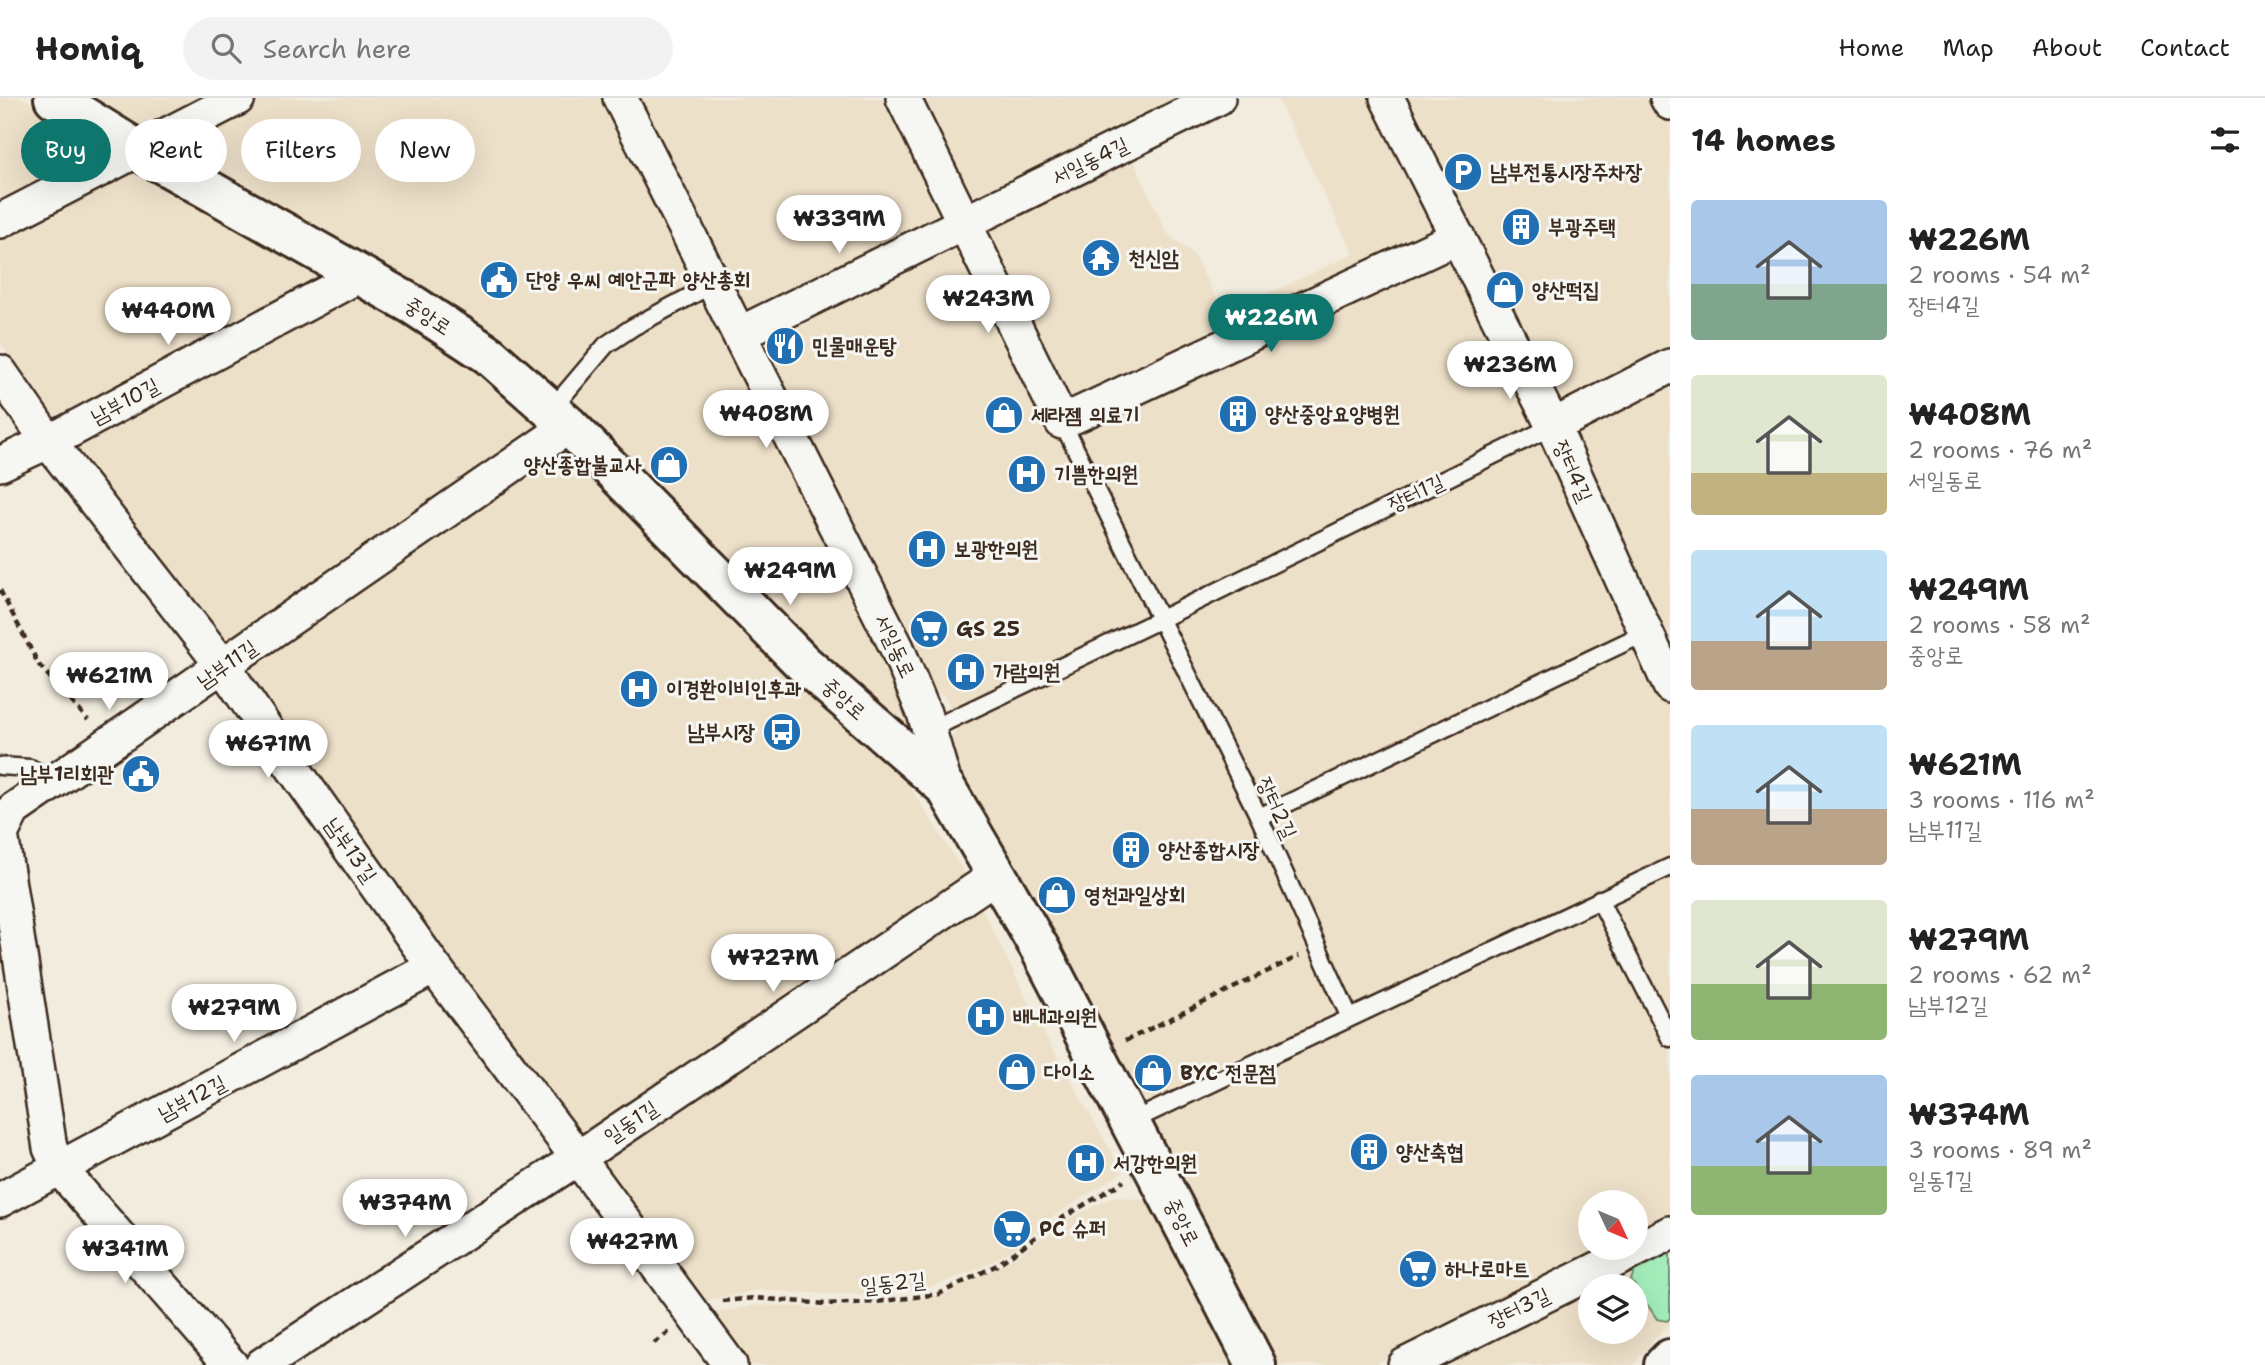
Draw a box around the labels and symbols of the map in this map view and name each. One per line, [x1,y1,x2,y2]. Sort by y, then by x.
street label: 서일동4길 [1047,130,1133,192]
parking icon: 남부전통시장주차장 [1442,151,1484,193]
place label: 남부전통시장주차장 [1490,158,1642,186]
pin: ₩339M [790,195,888,255]
building icon: 부광주택 [1500,206,1542,248]
place label: 부광주택 [1548,213,1616,241]
temple icon: 천신암 [1080,237,1122,279]
place label: 천신암 [1128,244,1179,272]
public building icon: 단양 우씨 예안군파 양산총회 [478,259,520,301]
place label: 단양 우씨 예안군파 양산총회 [526,266,750,294]
shop icon: 양산떡집 [1484,269,1526,311]
pin: ₩243M [939,275,1037,335]
place label: 양산떡집 [1532,276,1600,304]
pin: ₩440M [119,288,217,347]
street label: 중앙로 [399,290,457,342]
pin: ₩226M [1222,294,1320,354]
restaurant icon: 민물매운탕 [764,325,806,367]
place label: 민물매운탕 [812,332,898,360]
pin: ₩236M [1461,342,1559,401]
street label: 남부10길 [86,371,164,431]
pin: ₩408M [717,390,815,450]
building icon: 양산중앙요양병원 [1217,393,1259,435]
shop icon: 세라젬 의료기 [983,394,1025,436]
place label: 양산중앙요양병원 [1265,400,1400,428]
place label: 세라젬 의료기 [1031,401,1140,429]
street label: 장터4길 [1547,435,1599,507]
shop icon: 양산종합불교사 [648,444,690,486]
place label: 양산종합불교사 [524,451,642,479]
hospital icon: 기쁨한의원 [1006,453,1048,495]
place label: 기쁨한의원 [1054,460,1139,488]
street label: 장터1길 [1383,467,1449,519]
hospital icon: 보광한의원 [906,528,948,570]
place label: 보광한의원 [954,535,1039,563]
pin: ₩249M [741,547,839,607]
supermarket icon: GS 25 [908,608,950,650]
street label: 서일동로 [868,609,922,683]
place label: GS 25 [956,615,1020,643]
street label: 남부11길 [191,633,263,695]
hospital icon: 가람의원 [945,651,987,693]
pin: ₩621M [60,652,158,712]
place label: 가람의원 [993,658,1061,686]
hospital icon: 이경환이비인후과 [618,668,660,710]
street label: 중앙로 [816,672,872,726]
place label: 이경환이비인후과 [666,675,801,703]
bus stop icon: 남부시장 [761,711,803,753]
place label: 남부시장 [687,718,755,746]
pin: ₩671M [219,720,317,780]
public building icon: 남부1리회관 [120,753,162,795]
place label: 남부1리회관 [20,760,114,788]
street label: 장터2길 [1250,772,1304,844]
street label: 남부13길 [319,812,384,888]
building icon: 양산종합시장 [1110,829,1152,871]
place label: 양산종합시장 [1158,836,1259,864]
shop icon: 영천과일상회 [1036,874,1078,916]
place label: 영천과일상회 [1084,881,1185,909]
pin: ₩727M [724,934,822,994]
pin: ₩279M [185,984,283,1044]
hospital icon: 배내과의원 [965,996,1007,1038]
place label: 배내과의원 [1013,1003,1098,1031]
shop icon: 다이소 [996,1051,1038,1093]
shop icon: BYC 전문점 [1132,1052,1174,1094]
place label: 다이소 [1044,1058,1095,1086]
place label: BYC 전문점 [1180,1059,1276,1087]
street label: 남부12길 [153,1068,231,1128]
street label: 일동1길 [599,1094,664,1150]
building icon: 양산축협 [1348,1131,1390,1173]
place label: 양산축협 [1396,1138,1464,1166]
hospital icon: 서강한의원 [1065,1142,1107,1184]
place label: 서강한의원 [1113,1149,1198,1177]
pin: ₩374M [356,1180,454,1239]
north arrow [1578,1190,1648,1260]
street label: 중앙로 [1158,1193,1206,1251]
supermarket icon: PC 슈퍼 [991,1208,1033,1250]
place label: PC 슈퍼 [1039,1215,1106,1243]
pin: ₩427M [583,1218,681,1278]
pin: ₩341M [76,1226,174,1285]
supermarket icon: 하나로마트 [1397,1248,1439,1290]
place label: 하나로마트 [1444,1255,1530,1283]
street label: 일동2길 [859,1266,927,1300]
street label: 장터3길 [1483,1281,1555,1335]

